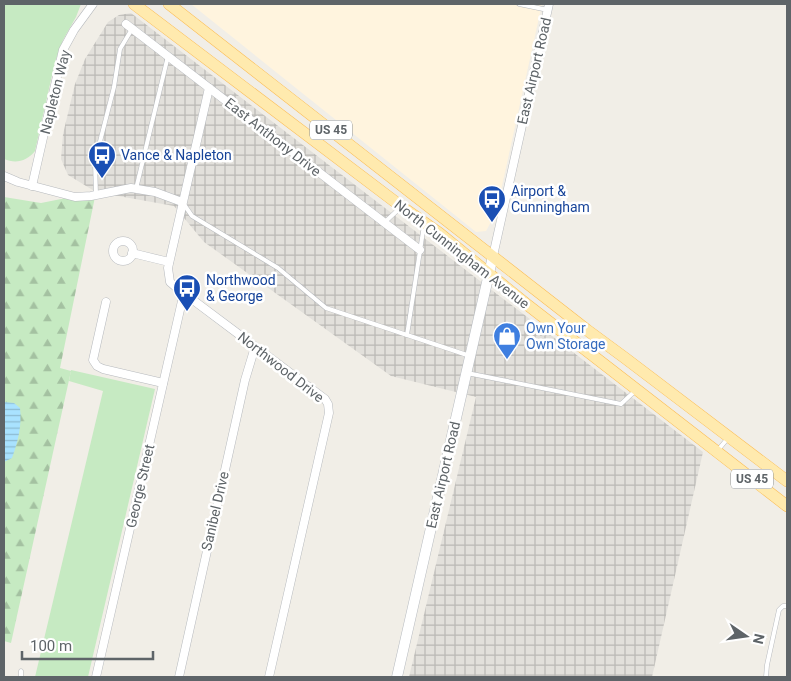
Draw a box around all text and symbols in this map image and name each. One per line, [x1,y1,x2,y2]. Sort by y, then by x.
street label: East Airport Road [514,16,554,126]
street label: Napleton Way [37,48,73,136]
street label: East Anthony Drive [222,95,324,179]
road number: US 45 [310,120,352,140]
bus stop icon: Vance & Napleton [87,140,117,179]
place label: Vance & Napleton [121,147,232,163]
place label: Airport & Cunningham [511,183,590,215]
bus stop icon: Airport & Cunningham [477,184,507,223]
street label: North Cunningham Avenue [391,196,533,312]
place label: Northwood & George [206,272,276,304]
bus stop icon: Northwood & George [172,273,202,312]
place label: Own Your Own Storage [526,320,605,352]
shop icon: Own Your Own Storage [492,321,522,360]
street label: Northwood Drive [235,328,327,406]
street label: East Airport Road [423,420,463,530]
street label: George Street [123,442,157,529]
road number: US 45 [731,469,773,488]
street label: Sanibel Drive [198,470,232,552]
north arrow [721,611,771,661]
scale bar [22,628,154,660]
text: N [750,632,768,646]
text: 100 m [30,637,72,655]

